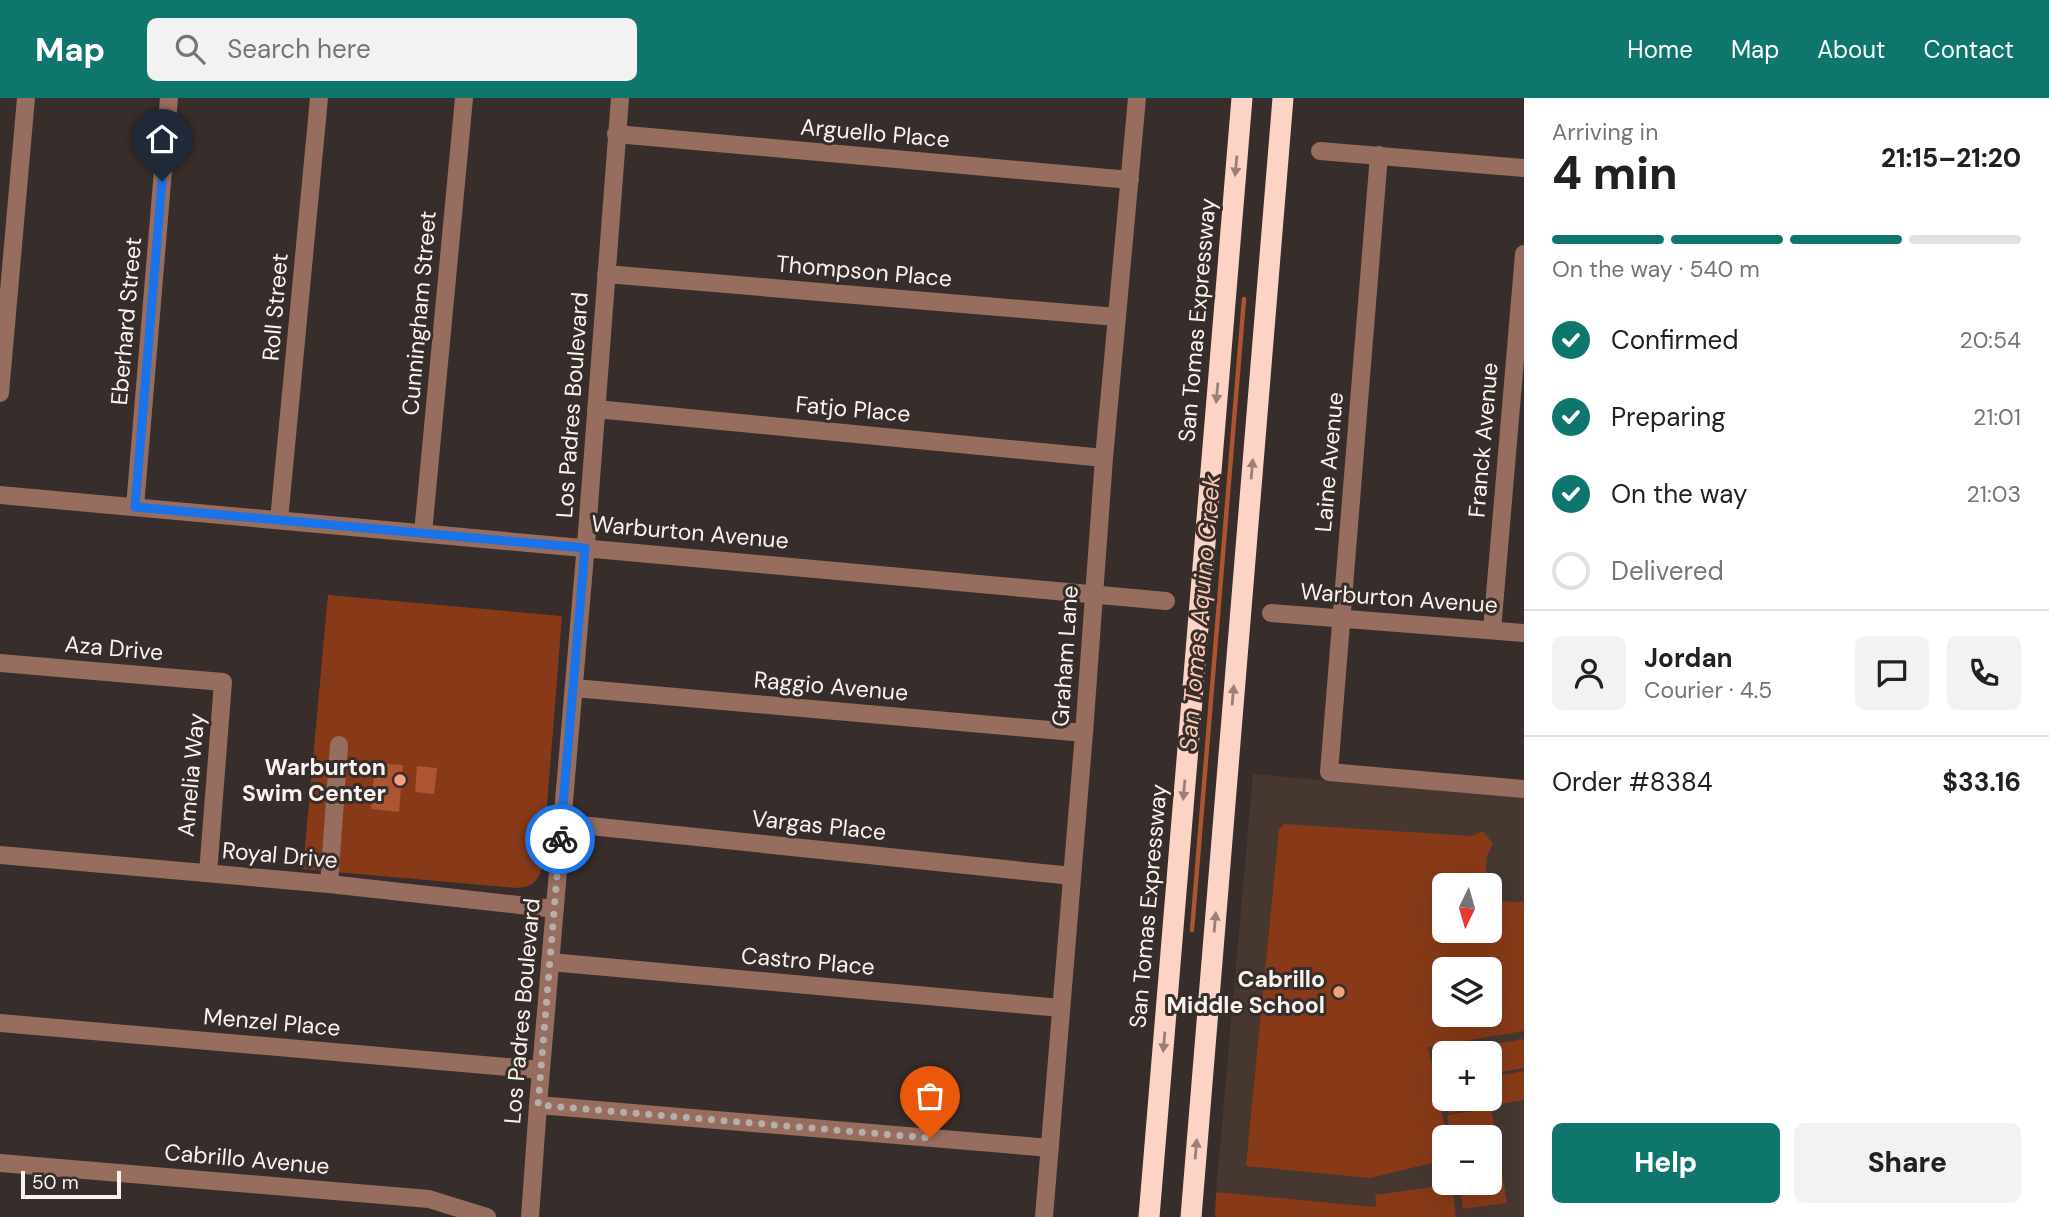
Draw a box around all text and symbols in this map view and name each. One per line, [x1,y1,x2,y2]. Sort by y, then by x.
search box [147,18,637,81]
text: Map [35,28,105,71]
icon: search [171,30,209,68]
text: Search here [227,32,371,66]
text: Home [1627,34,1693,65]
text: Map [1731,34,1779,65]
text: About [1817,34,1886,65]
text: Contact [1924,34,2014,65]
pin [132,109,192,181]
street label: Arguello Place [799,112,951,154]
text: Arriving in [1552,117,1658,147]
icon: home [143,120,181,158]
text: 21:15–21:20 [1881,141,2021,175]
text: 4 min [1552,143,1678,203]
one-way arrow [1230,155,1241,177]
street label: San Tomas Expressway [1171,196,1223,443]
street label: Cunningham Street [395,209,443,417]
street label: Eberhard Street [104,236,148,406]
street label: Thompson Place [775,248,953,294]
street label: Roll Street [255,252,295,362]
text: On the way · 540 m [1552,254,1760,284]
street label: Los Padres Boulevard [549,291,595,519]
icon: check [1552,321,1590,359]
text: Confirmed [1611,323,1738,357]
text: 20:54 [1960,325,2021,355]
street label: Franck Avenue [1461,361,1505,519]
one-way arrow [1211,382,1222,404]
street label: Fatjo Place [794,389,912,429]
street label: Laine Avenue [1308,391,1350,533]
icon: check [1552,398,1590,436]
text: Preparing [1611,400,1726,434]
text: 21:01 [1973,402,2021,432]
one-way arrow [1247,458,1258,480]
water label: San Tomas Aquino Creek [1172,473,1227,753]
icon: check [1552,475,1590,513]
text: On the way [1611,477,1747,511]
text: 21:03 [1967,479,2021,509]
street label: Warburton Avenue [590,508,790,556]
text: Delivered [1611,554,1724,588]
street label: Warburton Avenue [1299,576,1499,620]
street label: Graham Lane [1045,584,1085,728]
street label: Aza Drive [63,629,165,667]
button: person [1552,636,1626,710]
button: chat [1855,636,1929,710]
button: phone [1947,636,2021,710]
text: Jordan [1644,641,1733,675]
street label: Raggio Avenue [753,664,909,708]
text: Courier · 4.5 [1644,675,1772,705]
one-way arrow [1228,684,1239,706]
street label: Amelia Way [171,712,211,838]
place label: Warburton Swim Center [242,752,386,808]
text: Order #8384 [1552,765,1713,799]
text: $33.16 [1942,765,2021,799]
marker: Warburton Swim Center [392,772,408,788]
one-way arrow [1178,780,1189,802]
street label: San Tomas Expressway [1122,782,1174,1029]
street label: Vargas Place [750,803,888,847]
courier [525,804,595,874]
icon: bike [541,820,579,858]
street label: Royal Drive [221,835,339,875]
north arrow [1432,873,1502,943]
map controls [1432,873,1502,1195]
street label: Los Padres Boulevard [497,897,547,1125]
one-way arrow [1210,911,1221,933]
street label: Castro Place [740,940,876,982]
button: layers [1432,957,1502,1027]
place label: Cabrillo Middle School [1167,964,1325,1020]
marker: Cabrillo Middle School [1331,984,1347,1000]
street label: Menzel Place [202,1001,342,1043]
one-way arrow [1158,1031,1169,1053]
button: + [1432,1041,1502,1111]
pin [900,1066,960,1138]
icon: bag [911,1077,949,1115]
button: Help [1552,1123,1780,1203]
button: Share [1794,1123,2021,1203]
button: − [1432,1125,1502,1195]
street label: Cabrillo Avenue [163,1137,331,1181]
one-way arrow [1191,1138,1202,1160]
scale bar [21,1168,121,1200]
text: 50 m [32,1170,79,1195]

